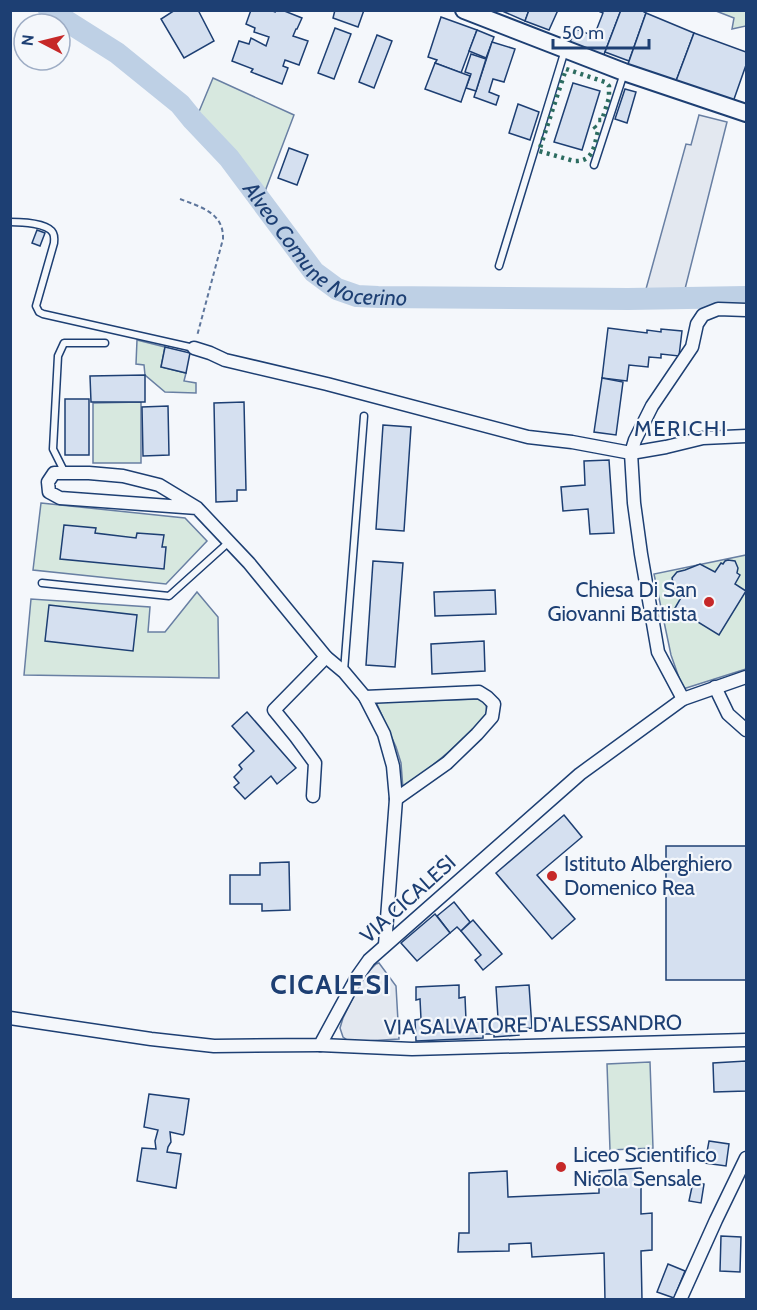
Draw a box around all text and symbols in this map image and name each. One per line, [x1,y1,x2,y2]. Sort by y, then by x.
north arrow [12,12,72,72]
scale bar [553,12,649,50]
text: 50 m [562,22,604,44]
text: N [17,33,38,47]
water label: Alveo Comune Nocerino [237,176,407,311]
district label: MERICHI [634,415,728,442]
place label: Chiesa Di San Giovanni Battista [547,577,697,626]
marker: Chiesa Di San Giovanni Battista [702,595,716,609]
street label: VIA CICALESI [355,849,461,948]
place label: Istituto Alberghiero Domenico Rea [564,851,732,900]
marker: Istituto Alberghiero Domenico Rea [545,869,559,883]
district label: CICALESI [270,968,392,1001]
street label: VIA SALVATORE D'ALESSANDRO [384,1009,682,1040]
place label: Liceo Scientifico Nicola Sensale [573,1142,717,1191]
marker: Liceo Scientifico Nicola Sensale [554,1160,568,1174]

